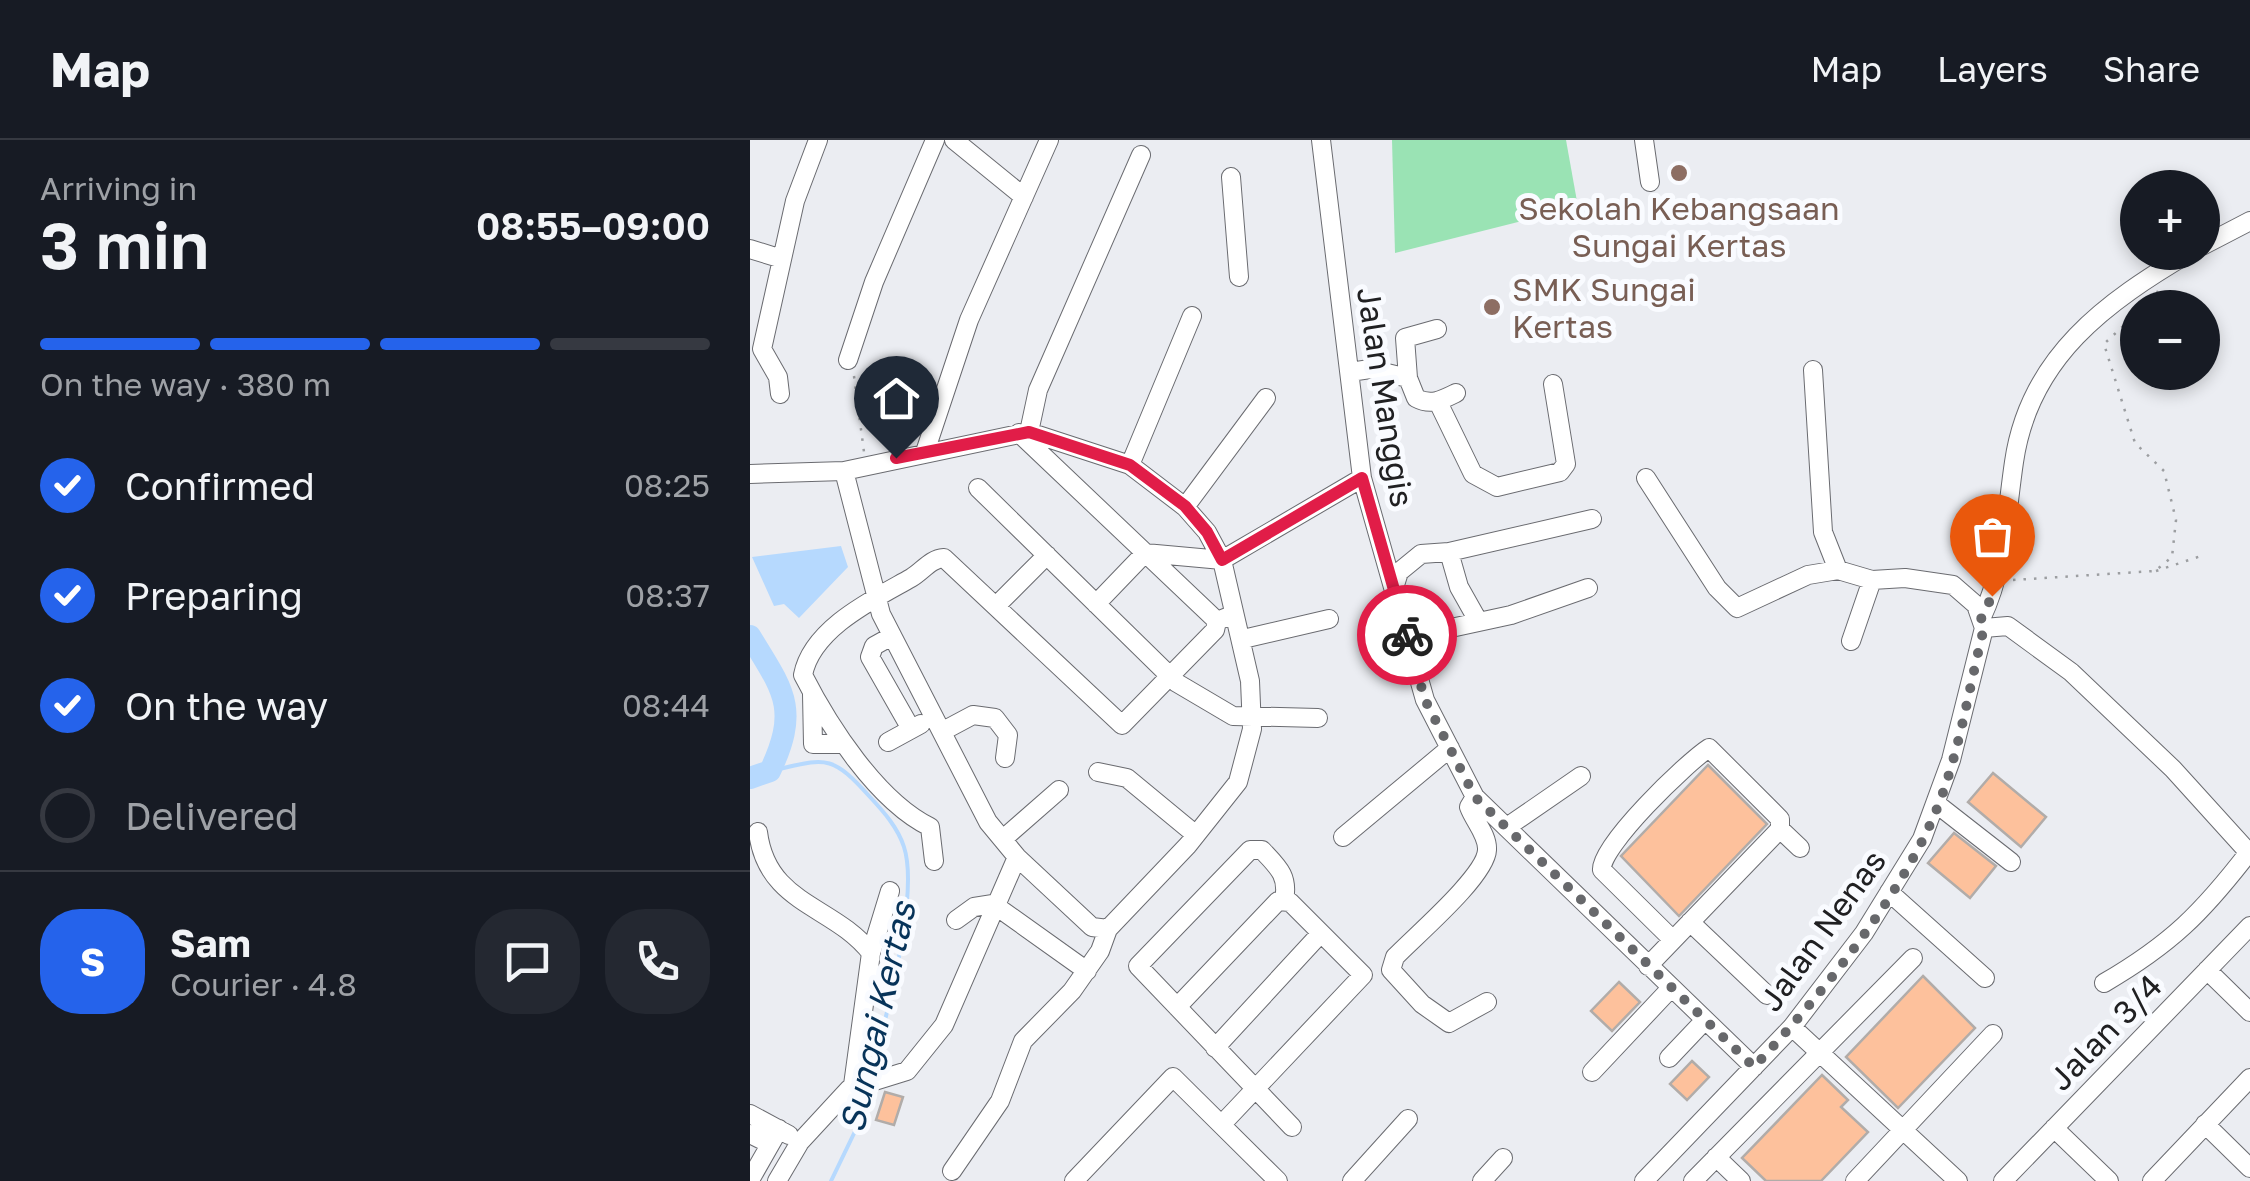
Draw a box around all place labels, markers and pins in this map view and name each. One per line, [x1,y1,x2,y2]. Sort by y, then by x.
marker: Sekolah Kebangsaan Sungai Kertas [1668,162,1690,184]
place label: Sekolah Kebangsaan Sungai Kertas [1518,189,1840,264]
place label: SMK Sungai Kertas [1512,270,1696,345]
marker: SMK Sungai Kertas [1481,296,1503,318]
pin [854,356,939,459]
pin [1950,494,2035,597]

